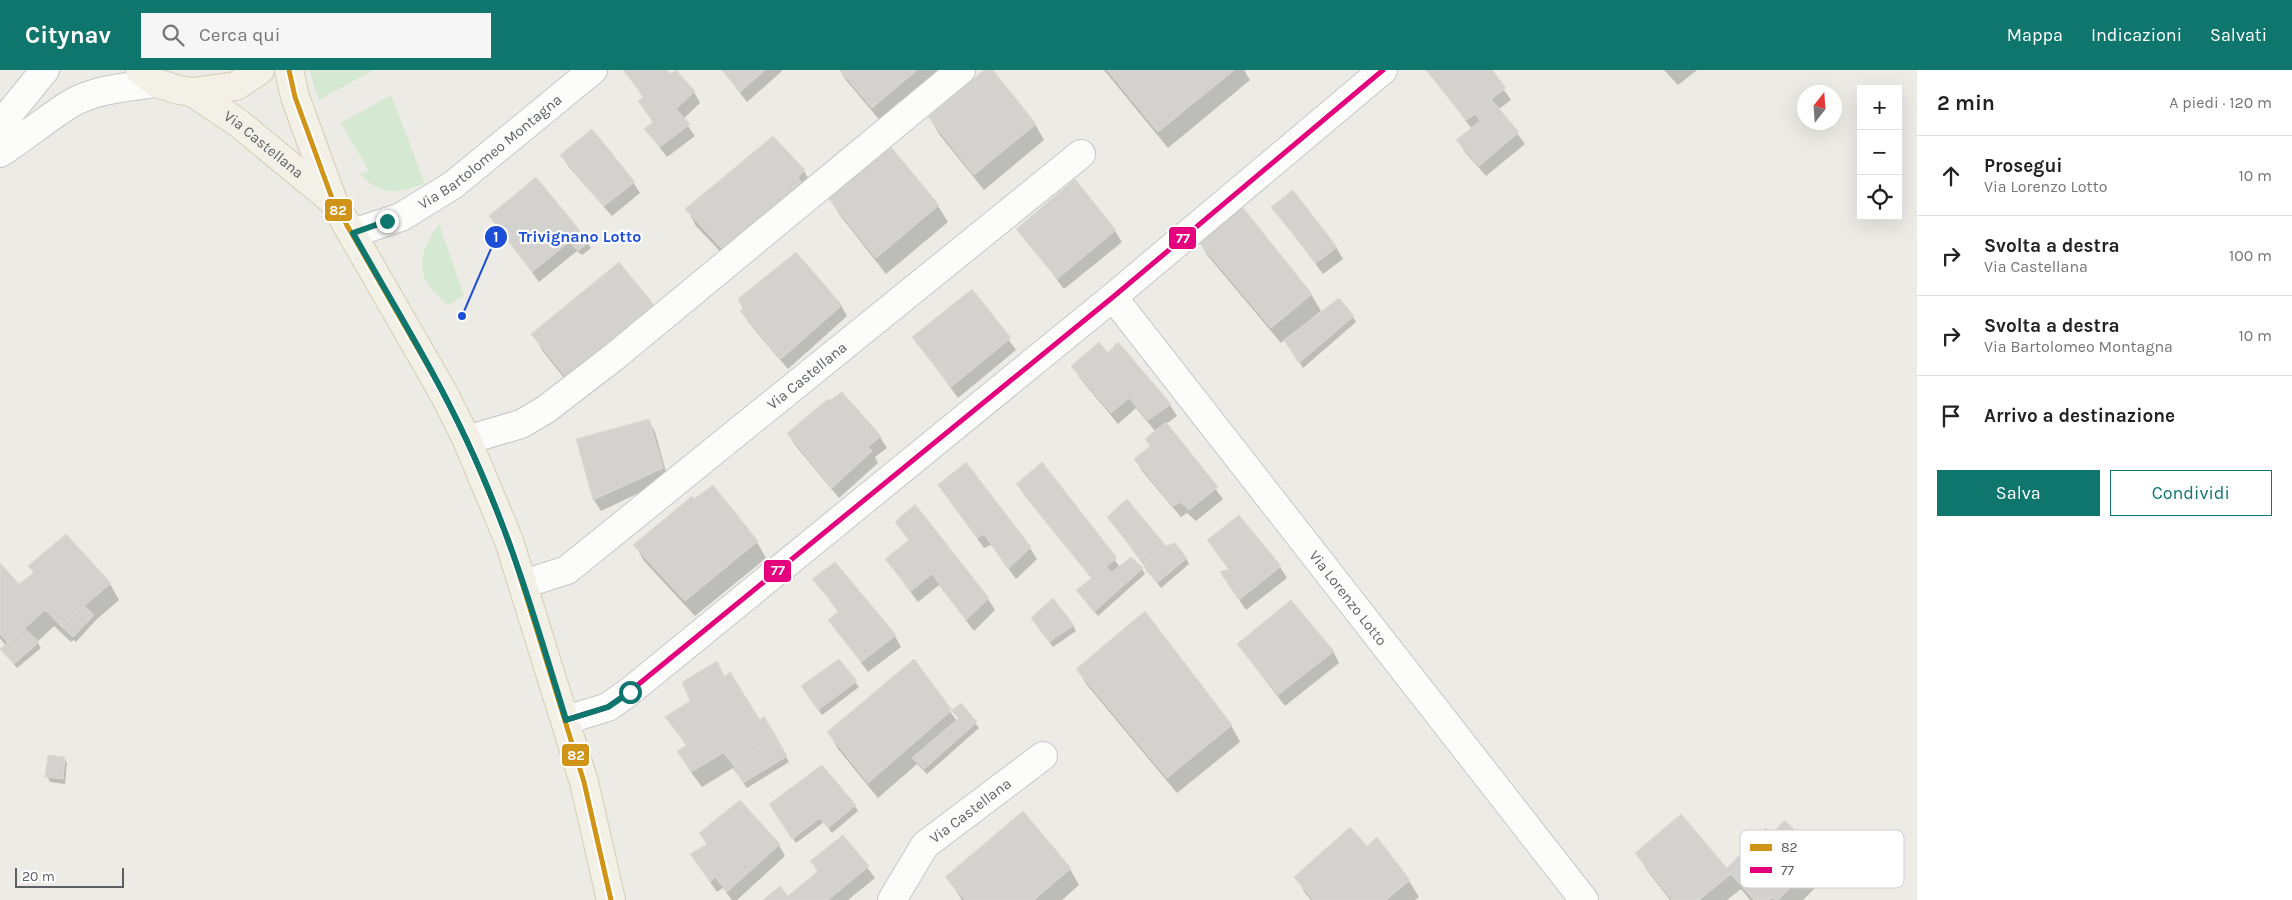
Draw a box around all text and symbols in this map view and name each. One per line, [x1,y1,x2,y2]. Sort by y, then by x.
search box [141,13,491,58]
text: Citynav [25,21,111,49]
icon: search [159,21,187,49]
text: Cerca qui [199,24,280,46]
text: Mappa [2007,24,2063,46]
text: Indicazioni [2091,24,2182,46]
text: Salvati [2210,24,2267,46]
north arrow [1797,85,1842,130]
map controls [1857,85,1902,220]
button: + [1857,85,1902,130]
street label: Via Bartolomeo Montagna [415,90,565,213]
text: 2 min [1937,91,1995,115]
text: A piedi · 120 m [2169,93,2272,112]
street label: Via Castellana [221,107,307,182]
button: − [1857,130,1902,175]
text: Prosegui [1984,155,2063,177]
icon: ahead [1937,162,1965,190]
text: 10 m [2238,166,2272,185]
button: locate [1857,175,1902,220]
text: Via Lorenzo Lotto [1984,177,2107,196]
line badge: 82 [324,198,353,222]
text: 82 [329,202,347,219]
route end [376,210,399,233]
callout: Trivignano Lotto [483,221,651,252]
line badge: 77 [1168,226,1197,250]
text: Trivignano Lotto [519,227,641,246]
text: 1 [493,228,499,246]
text: 77 [1176,230,1190,247]
text: Svolta a destra [1984,235,2120,257]
icon: right [1937,242,1965,270]
text: 100 m [2229,246,2272,265]
text: Via Castellana [1984,257,2088,276]
text: Svolta a destra [1984,315,2120,337]
icon: right [1937,322,1965,350]
text: 10 m [2238,326,2272,345]
text: Via Bartolomeo Montagna [1984,337,2173,356]
street label: Via Castellana [763,338,851,413]
icon: arrive [1937,402,1965,430]
text: Arrivo a destinazione [1984,405,2175,427]
button: Salva [1937,470,2100,516]
button: Condividi [2110,470,2272,516]
street label: Via Lorenzo Lotto [1305,547,1391,649]
line badge: 77 [763,559,792,583]
text: 77 [771,562,785,579]
route start [619,681,642,704]
line badge: 82 [561,743,590,767]
text: 82 [567,747,585,764]
street label: Via Castellana [926,774,1015,847]
legend [1740,830,1904,888]
text: 82 [1781,839,1798,856]
text: 77 [1781,862,1795,879]
scale bar [15,865,124,888]
text: 20 m [22,868,55,885]

